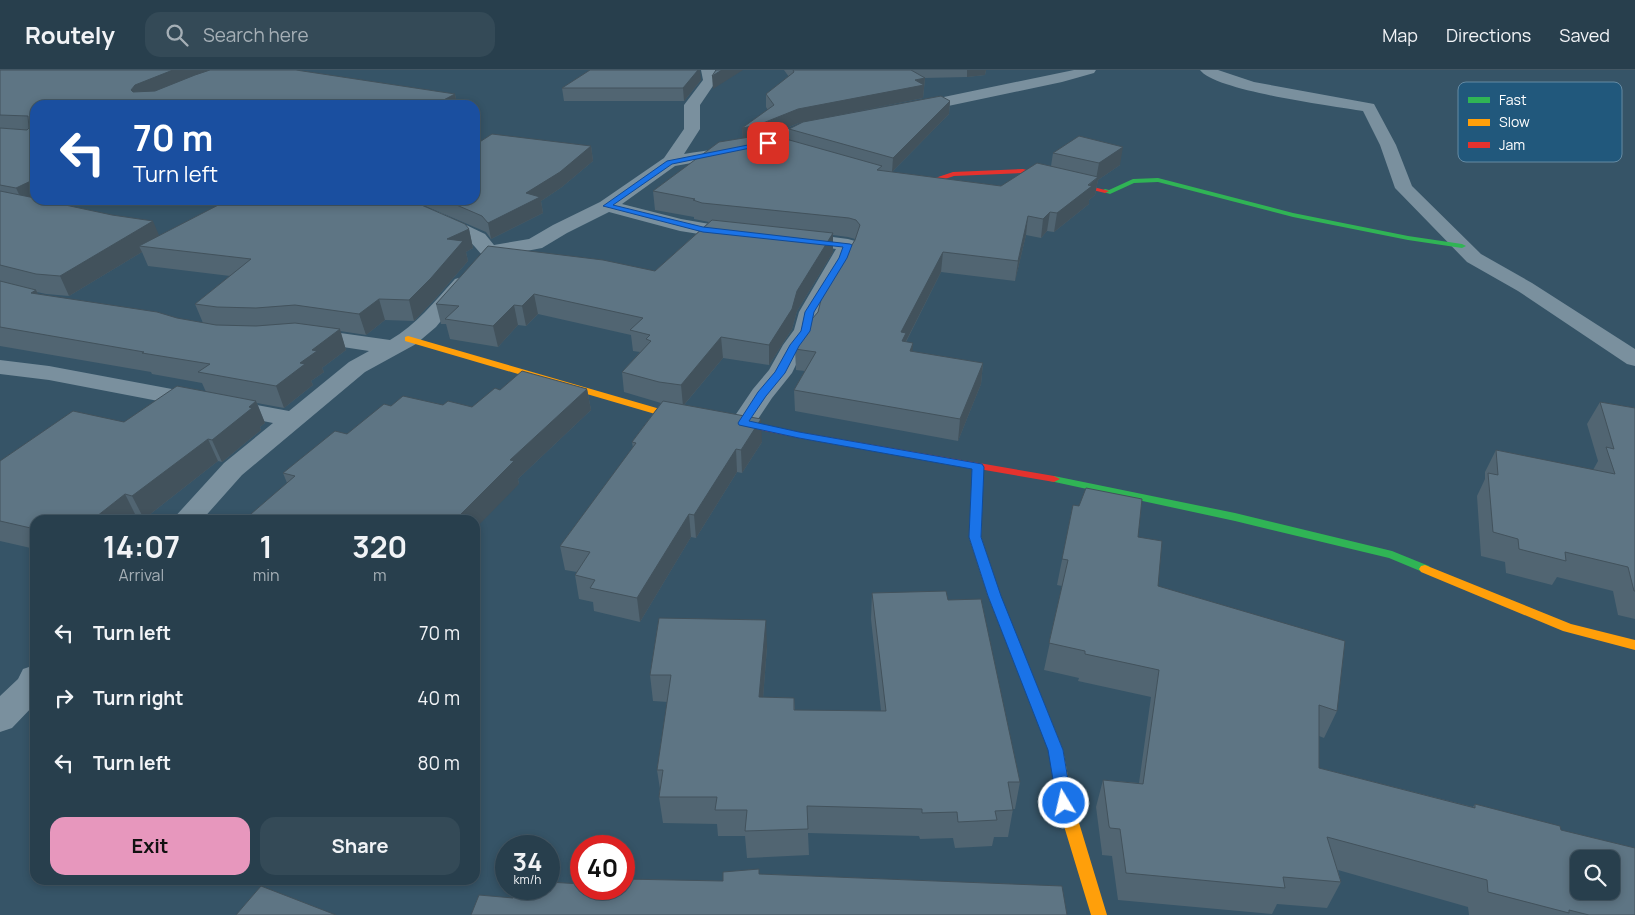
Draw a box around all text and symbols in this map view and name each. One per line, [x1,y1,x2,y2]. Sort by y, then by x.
search box [145,12,495,57]
text: Routely [25,18,115,51]
icon: search [163,21,191,49]
text: Search here [203,22,309,48]
text: Map [1382,23,1418,47]
text: Directions [1446,23,1531,47]
text: Saved [1559,23,1610,47]
legend [1458,82,1622,162]
text: Fast [1499,90,1527,109]
text: Slow [1499,112,1530,131]
text: 70 m [133,114,213,162]
icon: left [50,120,115,185]
pin [747,122,789,164]
icon: arrive [754,129,782,157]
text: Jam [1499,135,1525,154]
text: Turn left [133,159,218,189]
text: 14:07 [103,526,180,567]
text: 1 [260,526,273,567]
text: 320 [352,526,407,567]
text: Arrival [119,564,164,586]
text: min [253,564,280,586]
text: m [373,564,387,586]
icon: left [50,619,78,647]
text: Turn left [93,620,171,646]
text: 70 m [419,620,460,646]
icon: right [50,684,78,712]
text: Turn right [93,685,183,711]
text: 40 m [417,685,460,711]
icon: left [50,749,78,777]
text: Turn left [93,750,171,776]
text: 80 m [417,750,460,776]
position arrow [1037,776,1089,828]
button: Exit [50,817,250,875]
button: Share [260,817,460,875]
speed limit sign: 40 [570,835,635,900]
text: 34 [513,844,542,879]
map controls [1570,850,1620,900]
button: search [1570,850,1620,900]
text: km/h [514,871,541,888]

